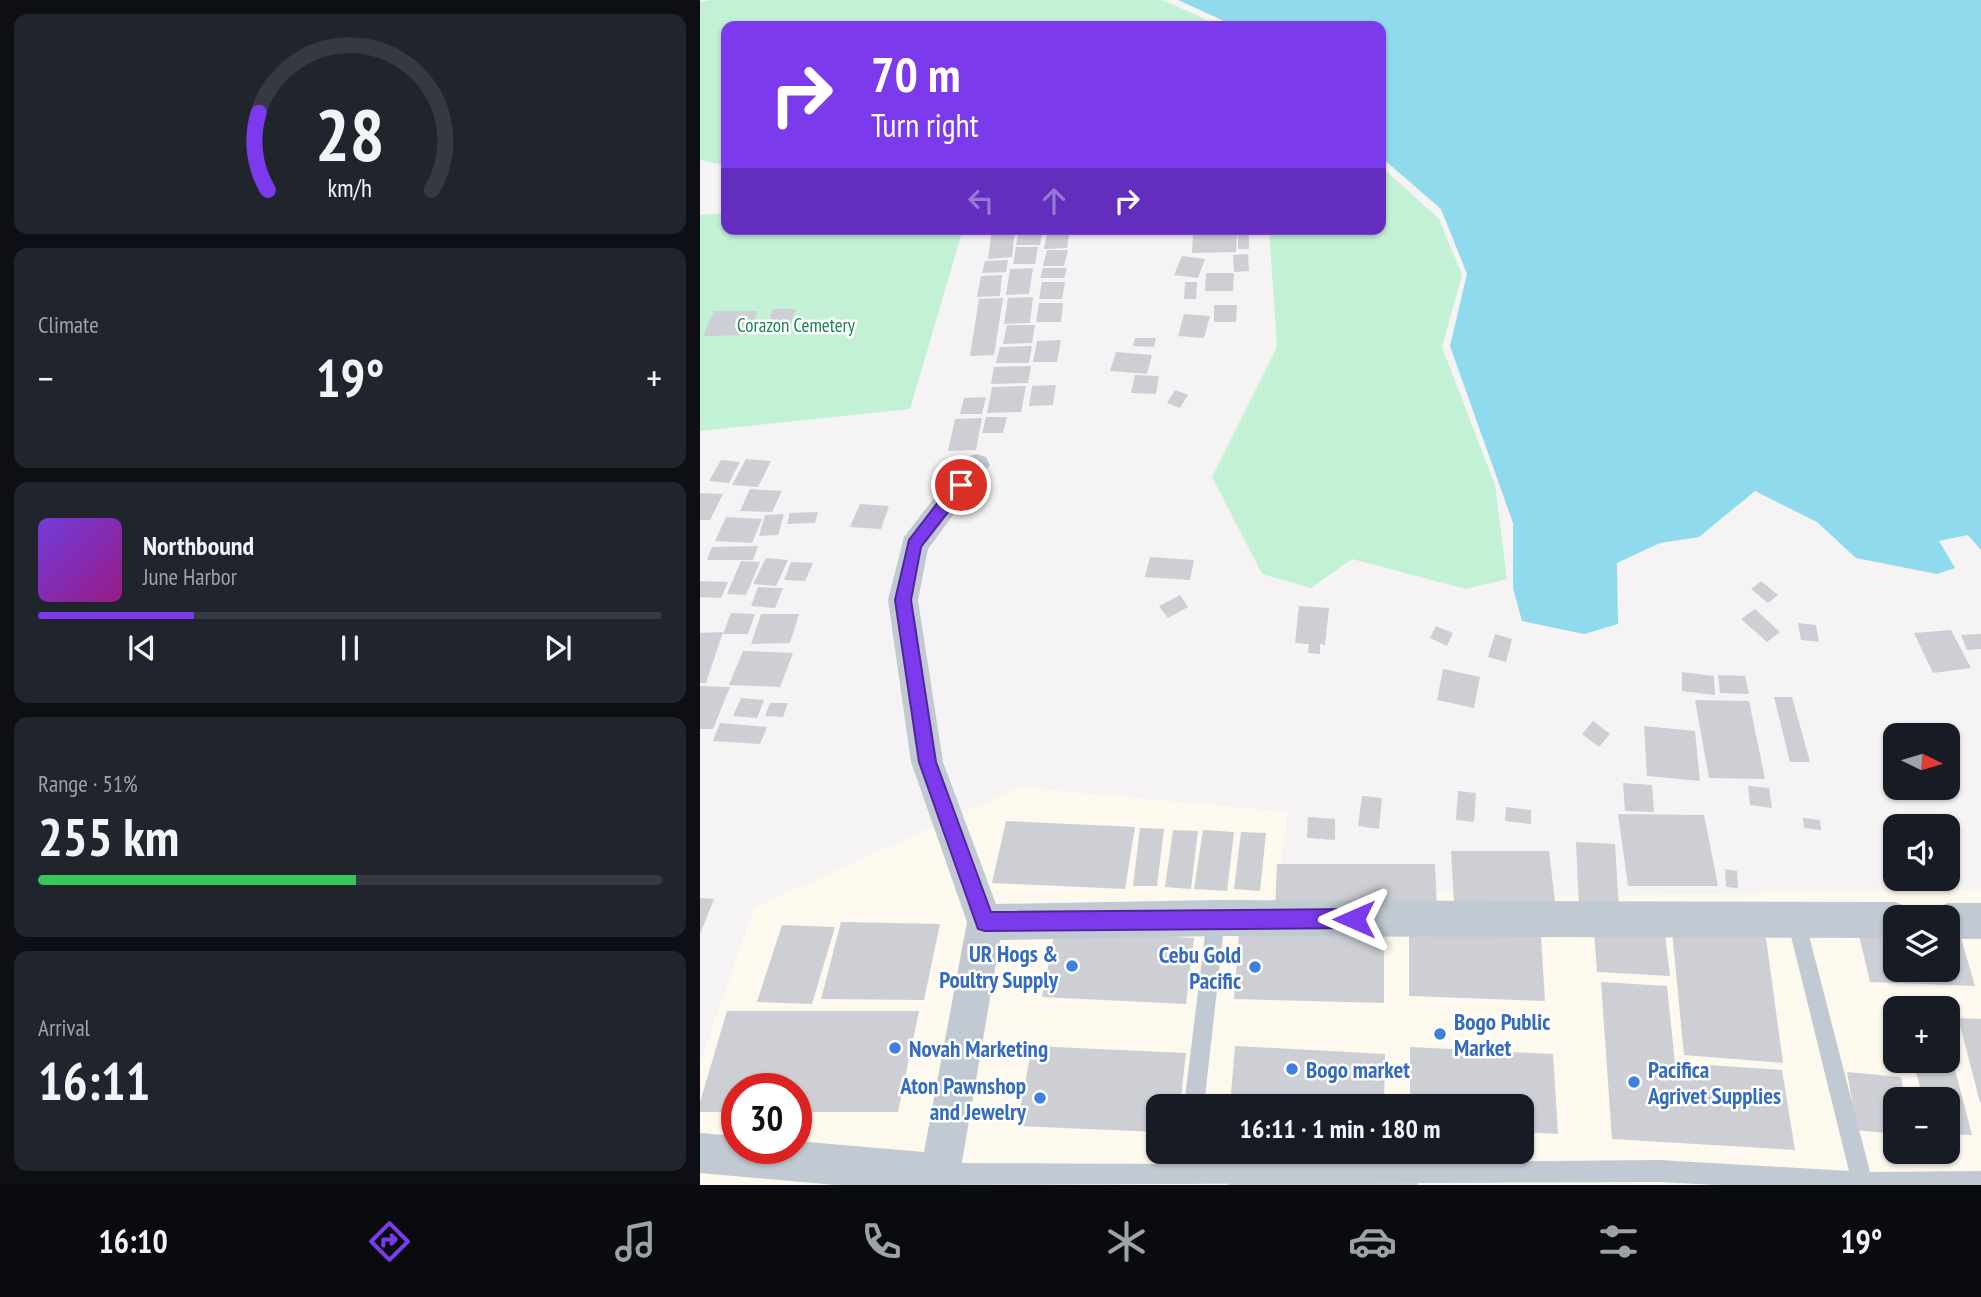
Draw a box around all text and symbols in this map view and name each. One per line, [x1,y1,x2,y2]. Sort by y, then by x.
text: 70 m [871,42,960,106]
icon: right [756,49,847,140]
text: 28 [315,86,385,180]
text: Turn right [871,104,979,146]
text: km/h [328,172,372,204]
icon: left [962,182,1000,220]
icon: ahead [1035,182,1073,220]
icon: right [1108,182,1146,220]
text: Climate [38,310,99,339]
park label: Corazon Cemetery [737,313,856,337]
text: 19° [316,344,384,411]
text: − [38,353,54,402]
text: + [646,353,662,402]
pin [931,455,991,515]
icon: arrive [942,466,980,504]
text: Northbound [143,529,254,562]
text: June Harbor [143,562,237,591]
icon: previous [123,629,161,667]
icon: pause [331,629,369,667]
icon: next [539,629,577,667]
north arrow [1883,723,1960,800]
map controls [1883,723,1960,1164]
text: Range · 51% [38,769,138,798]
text: 255 km [38,803,179,870]
button: sound [1883,814,1960,891]
position arrow [1317,882,1391,956]
button: layers [1883,905,1960,982]
place label: UR Hogs & Poultry Supply [939,939,1059,994]
place label: Cebu Gold Pacific [1159,940,1241,995]
marker: UR Hogs & Poultry Supply [1064,958,1080,974]
marker: Cebu Gold Pacific [1247,959,1263,975]
button: + [1883,996,1960,1073]
place label: Bogo Public Market [1454,1007,1550,1062]
text: Arrival [38,1013,90,1042]
marker: Bogo Public Market [1432,1026,1448,1042]
place label: Novah Marketing [909,1034,1048,1063]
marker: Novah Marketing [887,1040,903,1056]
text: 16:11 [38,1047,150,1114]
place label: Bogo market [1306,1055,1410,1084]
place label: Pacifica Agrivet Supplies [1647,1055,1781,1110]
marker: Bogo market [1284,1061,1300,1077]
place label: Aton Pawnshop and Jewelry [899,1071,1027,1126]
speed limit sign: 30 [721,1073,812,1164]
marker: Pacifica Agrivet Supplies [1626,1074,1642,1090]
button: − [1883,1087,1960,1164]
marker: Aton Pawnshop and Jewelry [1032,1090,1048,1106]
text: 16:11 · 1 min · 180 m [1240,1112,1440,1145]
icon: directions [365,1217,414,1266]
icon: music [611,1217,660,1266]
icon: phone [857,1217,906,1266]
icon: climate [1102,1217,1151,1266]
icon: car [1348,1217,1397,1266]
icon: filters [1594,1217,1643,1266]
text: 16:10 [98,1220,168,1262]
text: 19° [1840,1220,1883,1262]

